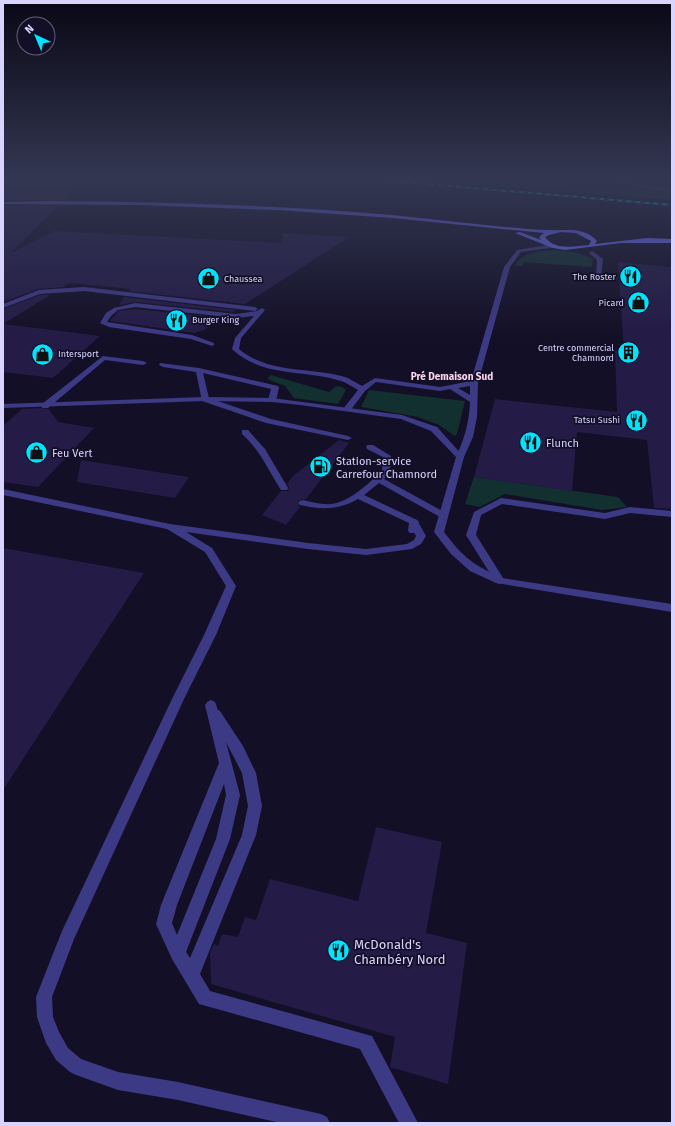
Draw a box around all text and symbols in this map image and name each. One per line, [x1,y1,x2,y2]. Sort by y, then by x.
north arrow [16,16,56,56]
text: N [22,22,37,36]
restaurant icon: The Roster [618,264,644,290]
shop icon: Chaussea [196,266,222,292]
place label: The Roster [573,272,617,282]
place label: Chaussea [224,274,262,284]
shop icon: Picard [626,290,652,316]
place label: Picard [599,298,624,308]
restaurant icon: Burger King [164,307,190,333]
place label: Burger King [192,315,239,325]
building icon: Centre commercial Chamnord [616,340,642,366]
shop icon: Intersport [29,341,55,367]
place label: Centre commercial Chamnord [538,343,614,363]
place label: Intersport [58,349,100,359]
district label: Pré Demaison Sud [411,370,493,383]
restaurant icon: Tatsu Sushi [623,407,649,433]
place label: Tatsu Sushi [574,415,620,425]
restaurant icon: Flunch [517,430,543,456]
place label: Flunch [546,437,579,450]
shop icon: Feu Vert [24,440,50,466]
place label: Feu Vert [52,447,92,460]
fuel station icon: Station-service Carrefour Chamnord [307,454,333,480]
place label: Station-service Carrefour Chamnord [336,455,437,481]
place label: McDonald's Chambéry Nord [354,937,446,967]
restaurant icon: McDonald's Chambéry Nord [326,938,352,964]

